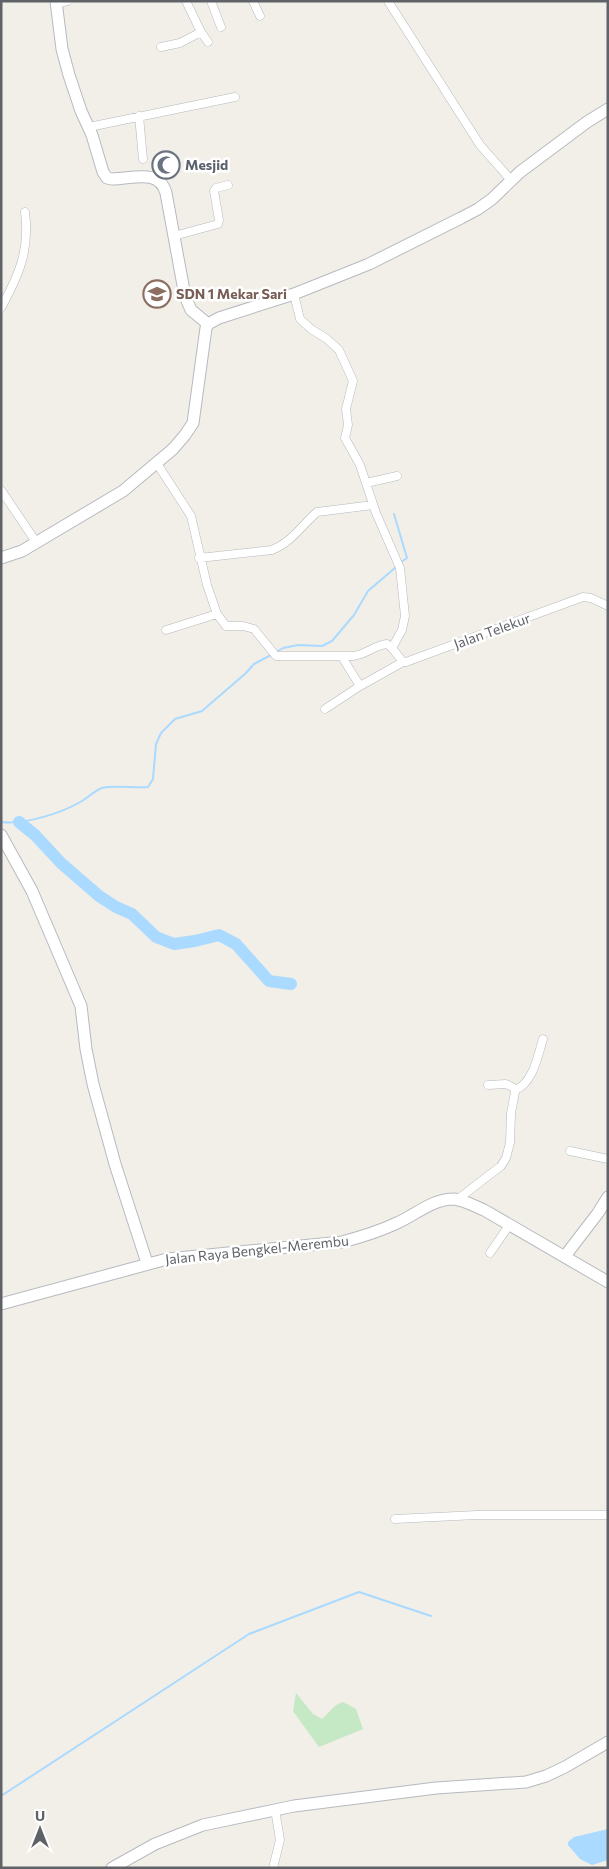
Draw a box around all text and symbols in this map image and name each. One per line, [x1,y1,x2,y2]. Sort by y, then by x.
mosque icon: Mesjid [151,150,181,180]
place label: Mesjid [185,156,228,173]
school or university icon: SDN 1 Mekar Sari [142,279,172,309]
place label: SDN 1 Mekar Sari [176,285,287,302]
street label: Jalan Telekur [451,609,533,652]
street label: Jalan Raya Bengkel-Merembu [164,1231,350,1268]
north arrow [15,1804,65,1854]
text: U [35,1807,45,1824]

